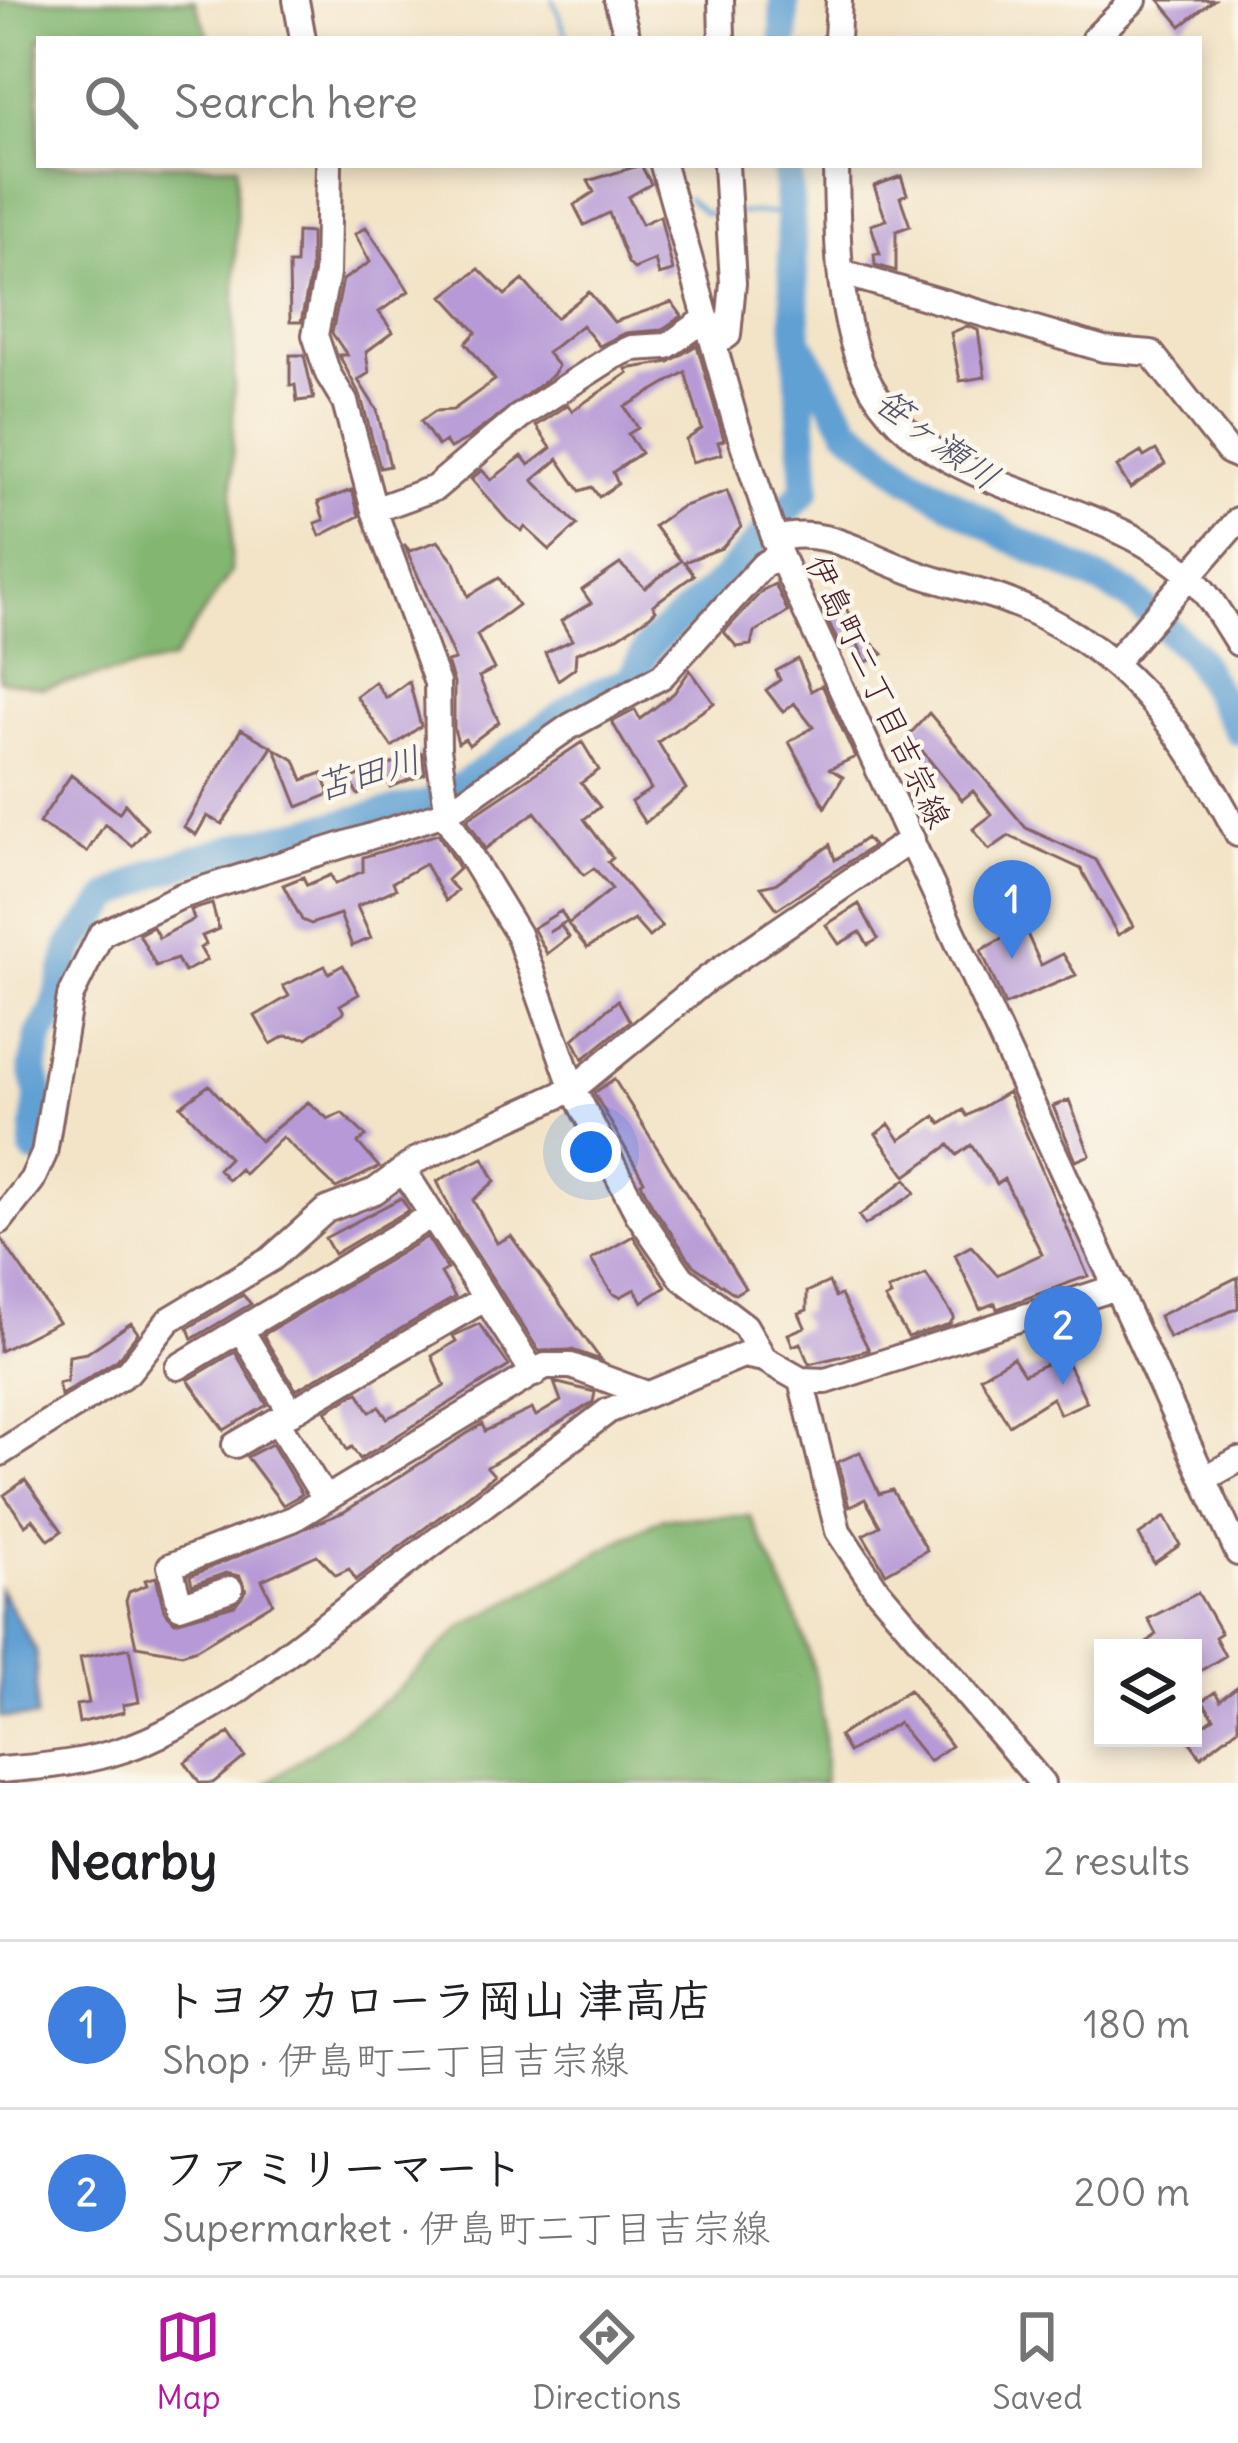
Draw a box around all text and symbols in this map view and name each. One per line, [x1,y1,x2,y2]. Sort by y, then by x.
search box [36,36,1202,168]
icon: search [78,69,144,135]
text: Search here [174,74,418,130]
water label: 笹ヶ瀬川 [866,378,1008,500]
street label: 伊島町二丁目吉宗線 [797,548,961,834]
water label: 苫田川 [310,736,426,810]
pin: 1 [973,860,1051,959]
your location [561,1122,621,1182]
pin: 2 [1024,1286,1102,1385]
map controls [1094,1639,1202,1747]
button: layers [1094,1639,1202,1747]
text: Nearby [48,1829,217,1893]
text: 2 results [1043,1837,1190,1886]
text: トヨタカローラ岡山 津高店 [162,1972,713,2028]
text: 1 [79,2000,95,2049]
text: 180 m [1083,2000,1190,2049]
text: Shop · 伊島町二丁目吉宗線 [162,2036,629,2085]
text: ファミリーマート [162,2140,524,2196]
text: 2 [76,2168,98,2217]
text: 200 m [1074,2168,1190,2217]
text: Supermarket · 伊島町二丁目吉宗線 [162,2204,770,2253]
tab: Map [155,2304,221,2418]
tab: Directions [532,2304,681,2418]
tab: Saved [992,2304,1083,2418]

